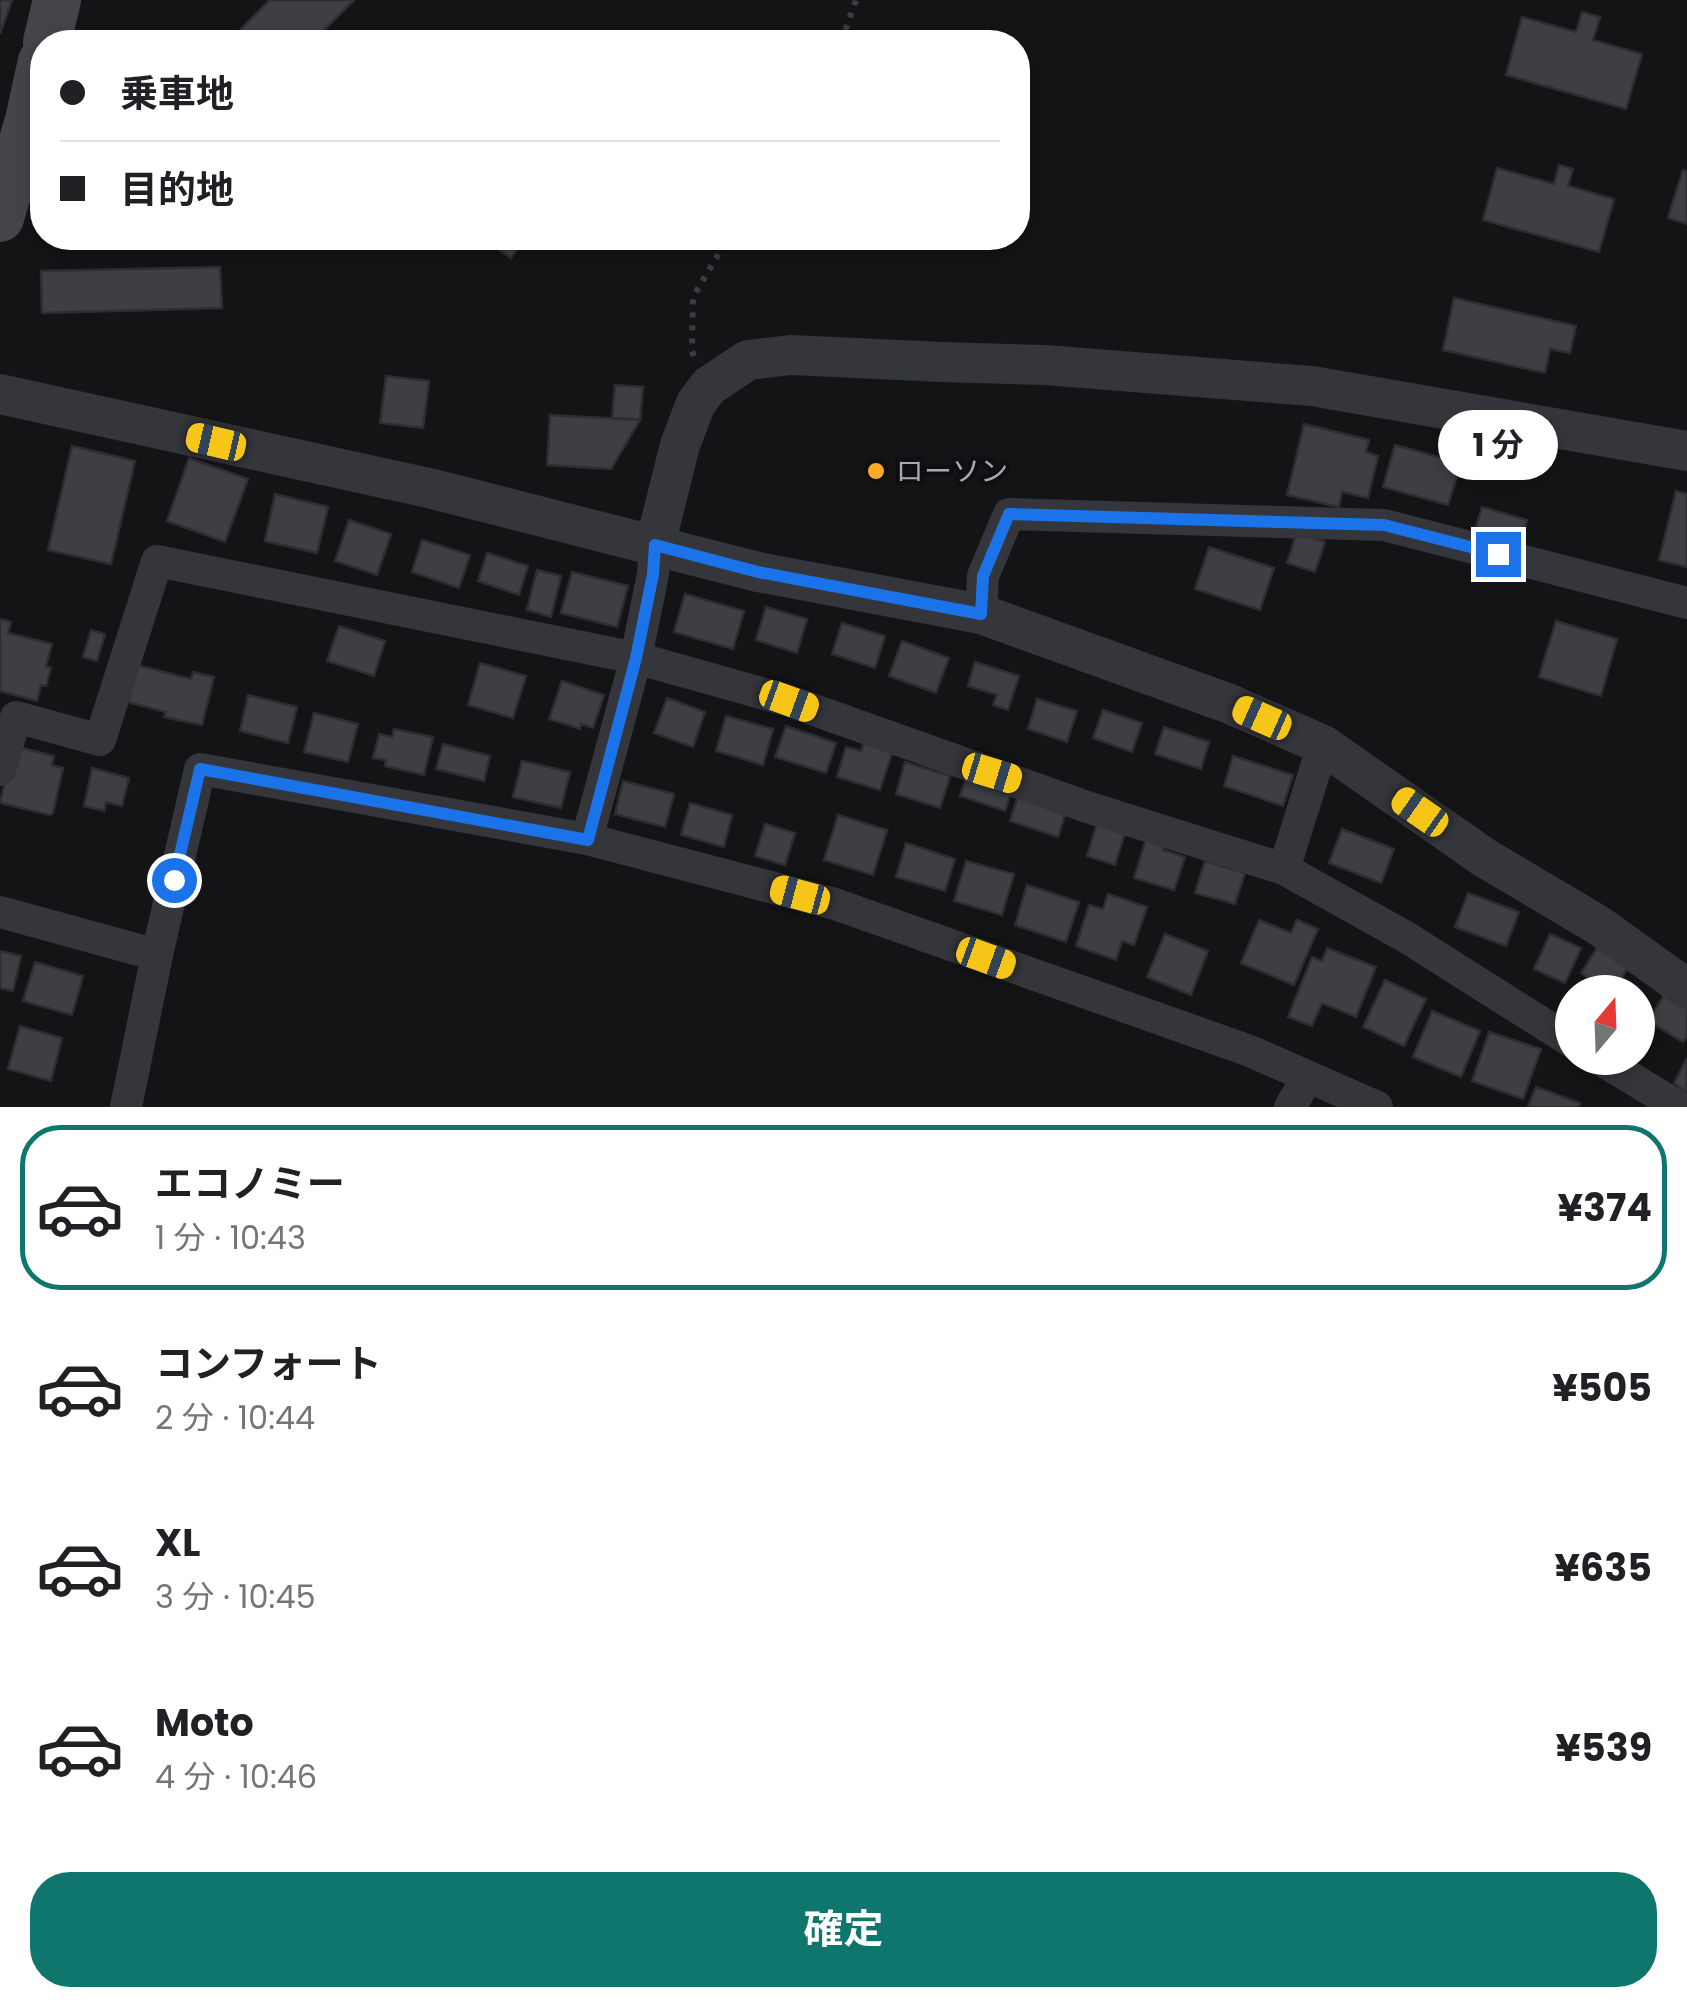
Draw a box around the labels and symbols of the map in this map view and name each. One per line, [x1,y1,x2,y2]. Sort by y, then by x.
callout: 1 分 [1438,409,1558,479]
car [183,421,249,463]
place label: ローソン [896,452,1008,491]
marker: ローソン [865,460,887,482]
route end [1476,532,1521,577]
car [756,677,822,725]
car [1228,692,1296,744]
car [959,750,1025,796]
car [1387,783,1453,841]
route start [152,858,197,903]
car [767,873,833,917]
car [953,934,1019,982]
north arrow [1555,975,1655,1075]

